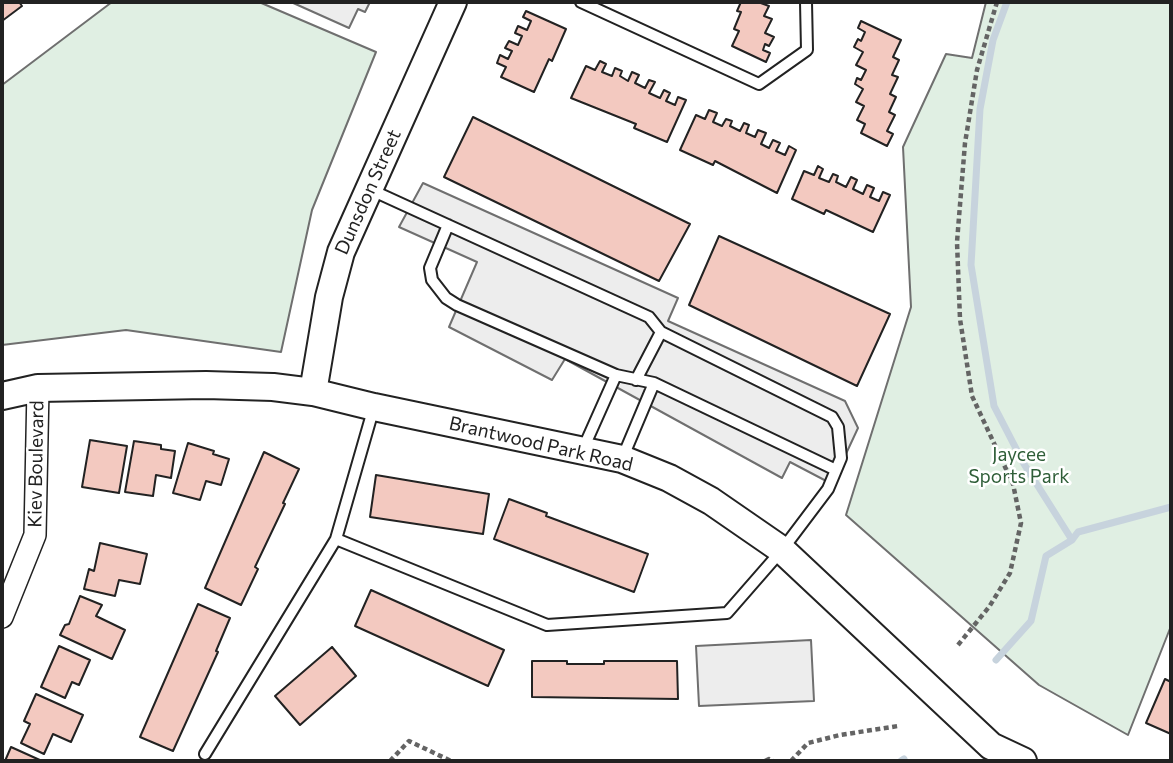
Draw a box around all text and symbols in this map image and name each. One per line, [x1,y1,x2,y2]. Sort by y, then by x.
street label: Dunsdon Street [330,126,406,258]
street label: Kiev Boulevard [23,400,49,528]
street label: Brantwood Park Road [447,412,635,476]
park label: Jaycee Sports Park [968,444,1070,488]

